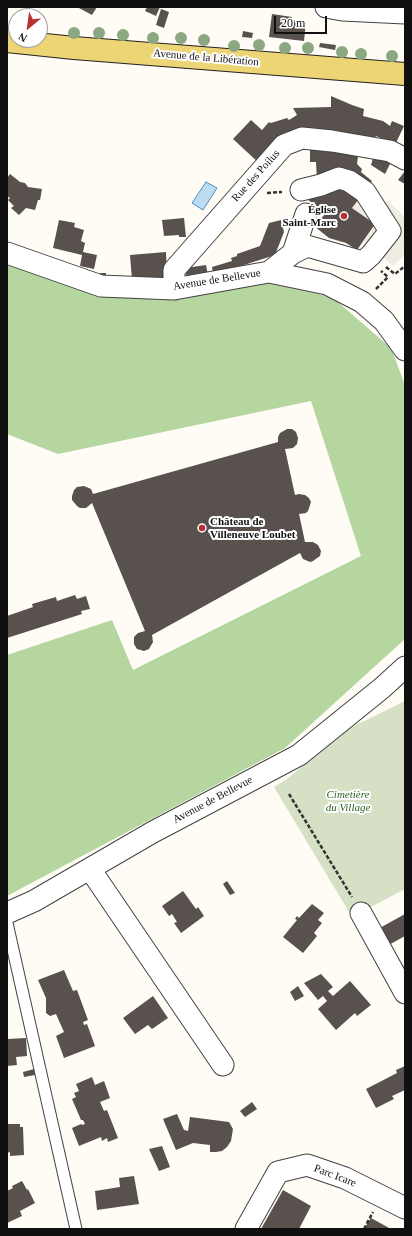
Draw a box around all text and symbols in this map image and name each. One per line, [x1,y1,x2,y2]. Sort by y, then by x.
north arrow [8,8,48,48]
scale bar [276,8,329,34]
text: 20 m [281,16,305,30]
text: N [16,30,29,45]
street label: Avenue de la Libération [153,47,259,69]
street label: Rue des Poilus [229,147,283,205]
place label: Église Saint-Marc [282,203,336,229]
marker: Église Saint-Marc [339,211,349,221]
street label: Avenue de Bellevue [172,267,262,293]
place label: Château de Villeneuve Loubet [210,515,295,541]
marker: Château de Villeneuve Loubet [197,523,207,533]
street label: Avenue de Bellevue [171,773,255,827]
park label: Cimetière du Village [326,788,370,814]
street label: Parc Icare [312,1162,358,1190]

